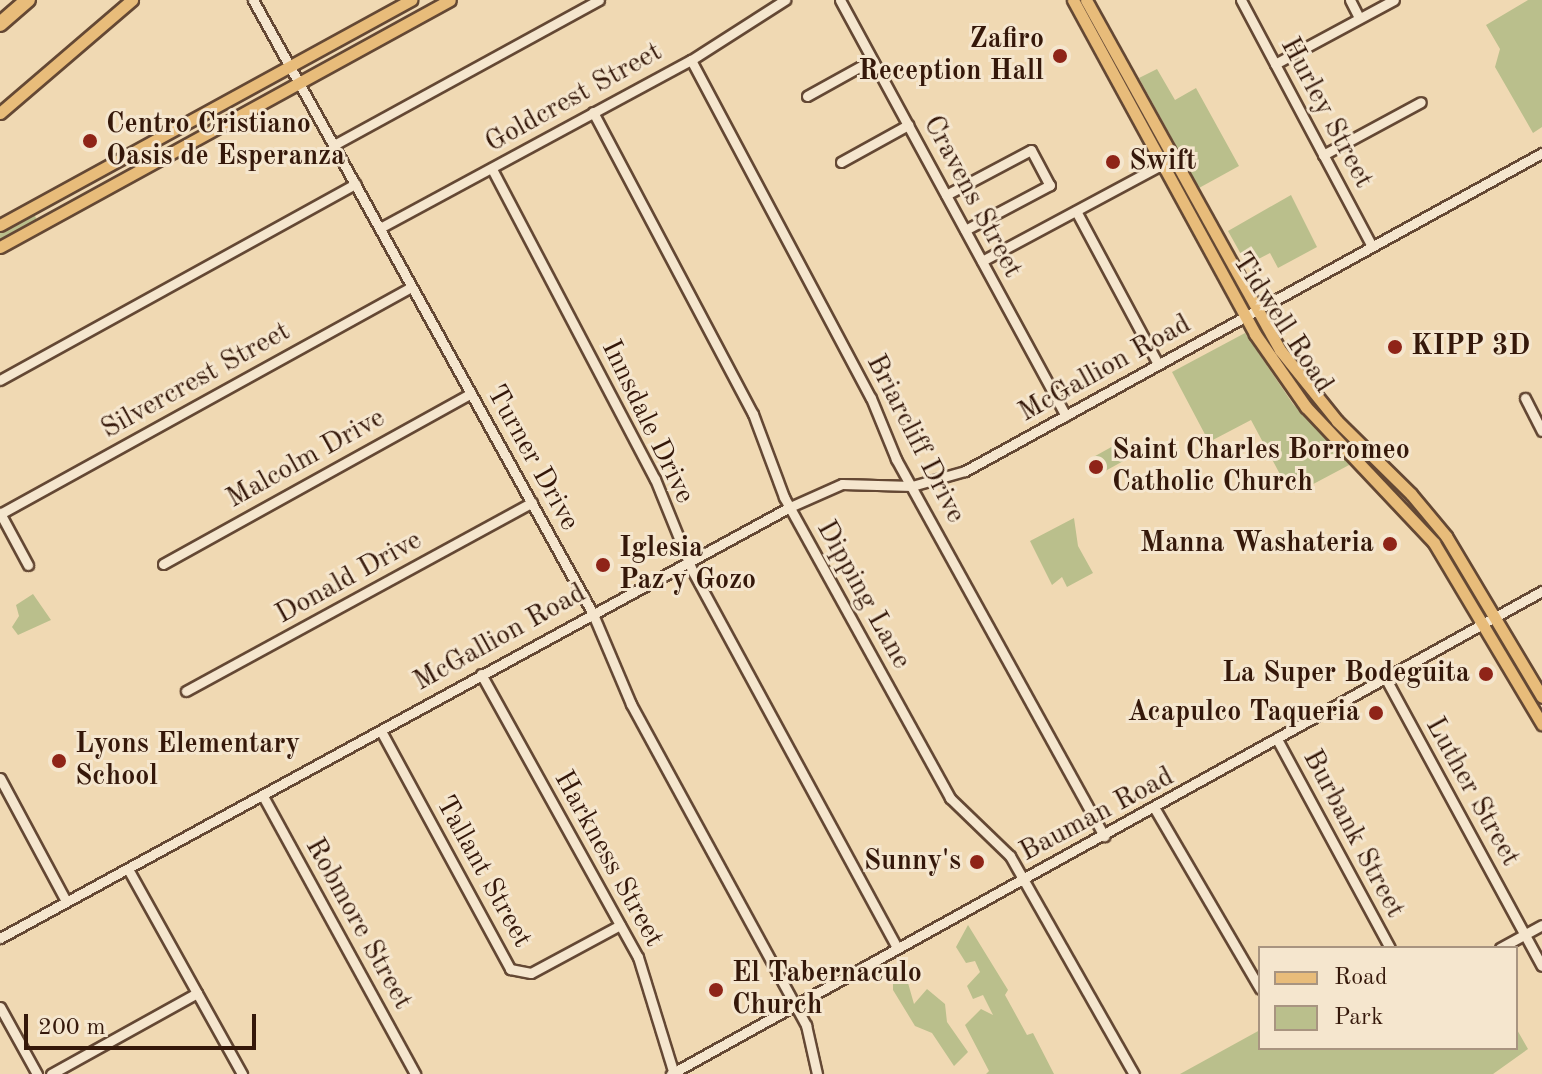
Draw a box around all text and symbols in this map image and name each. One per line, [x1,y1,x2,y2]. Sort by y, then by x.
place label: Zafiro Reception Hall [858,23,1044,89]
street label: Hurley Street [1272,32,1380,194]
street label: Goldcrest Street [480,36,668,160]
marker: Zafiro Reception Hall [1051,47,1069,65]
place label: Centro Cristiano Oasis de Esperanza [106,108,345,174]
street label: Cravens Street [915,110,1029,284]
marker: Centro Cristiano Oasis de Esperanza [81,132,99,150]
place label: Swift [1129,145,1196,179]
marker: Swift [1104,153,1122,171]
street label: Tidwell Road [1224,246,1340,400]
street label: McGallion Road [1013,308,1197,430]
street label: Silvercrest Street [96,315,296,447]
place label: KIPP 3D [1411,330,1530,364]
street label: Innsdale Drive [593,335,701,509]
marker: KIPP 3D [1386,338,1404,356]
street label: Briarcliff Drive [858,349,972,529]
street label: Turner Drive [478,379,586,537]
street label: Malcolm Drive [221,402,391,516]
place label: Saint Charles Borromeo Catholic Church [1112,434,1410,500]
marker: Saint Charles Borromeo Catholic Church [1087,458,1105,476]
street label: Dipping Lane [808,515,918,675]
street label: Donald Drive [270,524,428,632]
place label: Manna Washateria [1140,527,1374,561]
place label: Iglesia Paz y Gozo [619,532,756,598]
marker: Manna Washateria [1381,535,1399,553]
marker: Iglesia Paz y Gozo [594,556,612,574]
street label: McGallion Road [408,577,592,699]
place label: La Super Bodeguita [1222,657,1470,691]
marker: La Super Bodeguita [1477,665,1495,683]
place label: Acapulco Taqueria [1127,696,1360,730]
marker: Acapulco Taqueria [1367,704,1385,722]
street label: Luther Street [1417,712,1527,872]
place label: Lyons Elementary School [75,728,300,794]
street label: Burbank Street [1295,744,1411,924]
marker: Lyons Elementary School [50,752,68,770]
street label: Bauman Road [1014,760,1180,870]
street label: Harkness Street [546,765,670,953]
street label: Tallant Street [428,790,538,954]
street label: Robmore Street [297,832,419,1016]
place label: Sunny's [864,845,961,879]
marker: Sunny's [968,853,986,871]
legend [1258,946,1518,1050]
place label: El Tabernaculo Church [732,957,922,1023]
text: Road [1334,966,1387,990]
marker: El Tabernaculo Church [707,981,725,999]
scale bar [28,998,260,1048]
text: Park [1334,1006,1383,1030]
text: 200 m [38,1016,106,1040]

